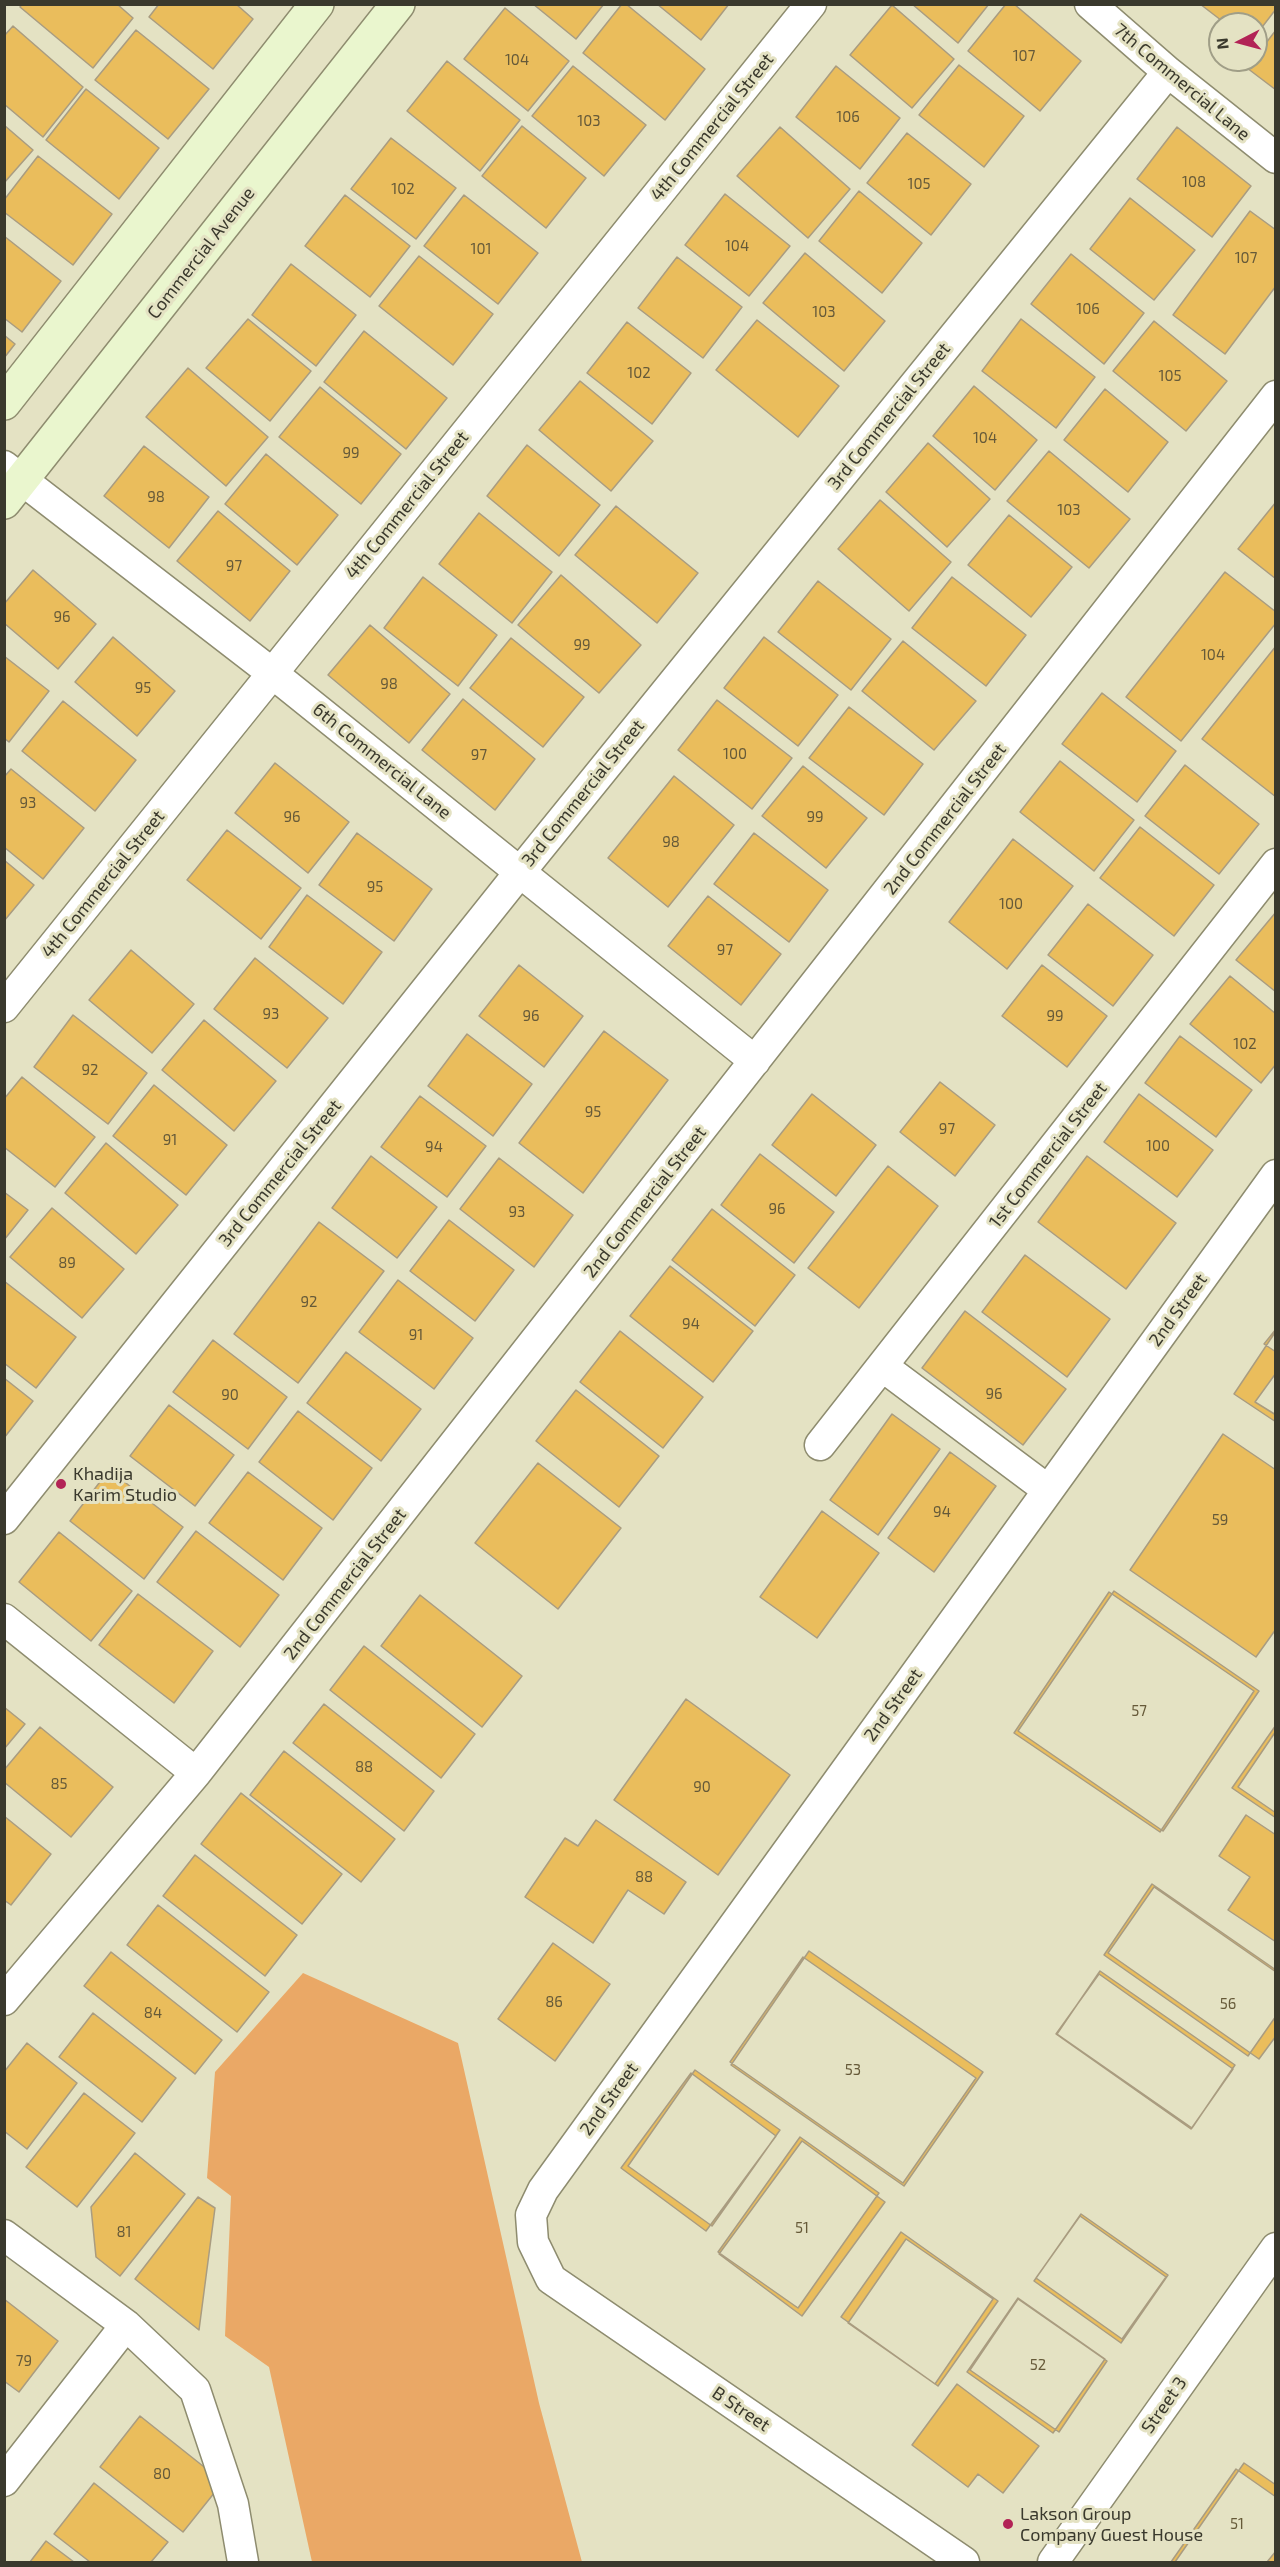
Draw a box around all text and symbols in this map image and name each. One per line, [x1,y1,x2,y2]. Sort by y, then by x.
north arrow [1208,12,1268,72]
street label: 7th Commercial Lane [1110,19,1254,145]
text: N [1212,37,1232,50]
house number: 107 [1013,47,1035,65]
street label: 4th Commercial Street [646,49,778,205]
house number: 104 [505,51,529,69]
house number: 106 [836,108,860,126]
house number: 103 [577,112,601,130]
house number: 108 [1182,173,1206,191]
house number: 105 [907,175,931,193]
house number: 102 [391,180,415,198]
street label: Commercial Avenue [143,183,259,323]
house number: 104 [725,237,749,255]
house number: 101 [471,240,491,258]
house number: 107 [1235,249,1257,267]
house number: 106 [1076,300,1100,318]
house number: 103 [812,303,836,321]
street label: 3rd Commercial Street [823,338,955,494]
house number: 102 [627,364,651,382]
house number: 105 [1158,367,1182,385]
street label: 4th Commercial Street [341,427,473,583]
house number: 104 [973,429,997,447]
house number: 99 [342,444,360,462]
house number: 98 [147,488,165,506]
house number: 103 [1057,501,1081,519]
house number: 97 [226,557,242,575]
house number: 96 [53,608,71,626]
house number: 99 [573,636,591,654]
house number: 104 [1201,646,1225,664]
house number: 98 [380,675,398,693]
house number: 95 [135,679,151,697]
street label: 6th Commercial Lane [308,698,456,824]
street label: 3rd Commercial Street [517,715,649,871]
street label: 2nd Commercial Street [879,739,1011,899]
house number: 100 [723,745,747,763]
house number: 97 [471,746,487,764]
house number: 93 [20,794,36,812]
street label: 4th Commercial Street [37,806,169,962]
house number: 96 [283,808,301,826]
house number: 99 [806,808,824,826]
house number: 98 [662,833,680,851]
house number: 95 [367,878,383,896]
house number: 100 [999,895,1023,913]
house number: 97 [717,941,733,959]
house number: 93 [263,1005,279,1023]
house number: 96 [522,1007,540,1025]
house number: 99 [1046,1007,1064,1025]
house number: 102 [1233,1035,1257,1053]
house number: 92 [81,1061,99,1079]
street label: 1st Commercial Street [985,1078,1111,1232]
street label: 3rd Commercial Street [214,1095,346,1251]
house number: 95 [585,1103,601,1121]
house number: 97 [939,1120,955,1138]
street label: 2nd Commercial Street [579,1122,711,1282]
house number: 91 [163,1131,177,1149]
house number: 100 [1146,1137,1170,1155]
house number: 94 [425,1138,443,1156]
house number: 96 [768,1200,786,1218]
house number: 93 [509,1203,525,1221]
house number: 89 [58,1254,76,1272]
street label: 2nd Street [1144,1269,1212,1351]
house number: 92 [300,1293,318,1311]
house number: 94 [682,1315,700,1333]
house number: 91 [409,1326,423,1344]
house number: 96 [985,1385,1003,1403]
house number: 90 [221,1386,239,1404]
place label: Khadija Karim Studio [73,1463,177,1506]
marker: Khadija Karim Studio [54,1477,68,1491]
house number: 94 [933,1503,951,1521]
street label: 2nd Commercial Street [279,1504,411,1664]
house number: 59 [1212,1511,1228,1529]
street label: 2nd Street [859,1664,927,1746]
house number: 57 [1131,1702,1147,1720]
house number: 88 [355,1758,373,1776]
house number: 85 [50,1775,68,1793]
house number: 90 [693,1778,711,1796]
house number: 88 [635,1868,653,1886]
house number: 86 [545,1993,563,2011]
house number: 56 [1220,1995,1236,2013]
house number: 84 [144,2004,162,2022]
street label: 2nd Street [575,2058,643,2140]
house number: 53 [845,2061,861,2079]
house number: 51 [795,2219,809,2237]
house number: 81 [116,2223,132,2241]
house number: 79 [16,2352,32,2370]
house number: 52 [1030,2356,1046,2374]
street label: Street 3 [1137,2373,1191,2437]
street label: B Street [708,2382,774,2436]
house number: 80 [153,2465,171,2483]
place label: Lakson Group Company Guest House [1020,2503,1203,2546]
house number: 51 [1230,2515,1244,2533]
marker: Lakson Group Company Guest House [1001,2517,1015,2531]

